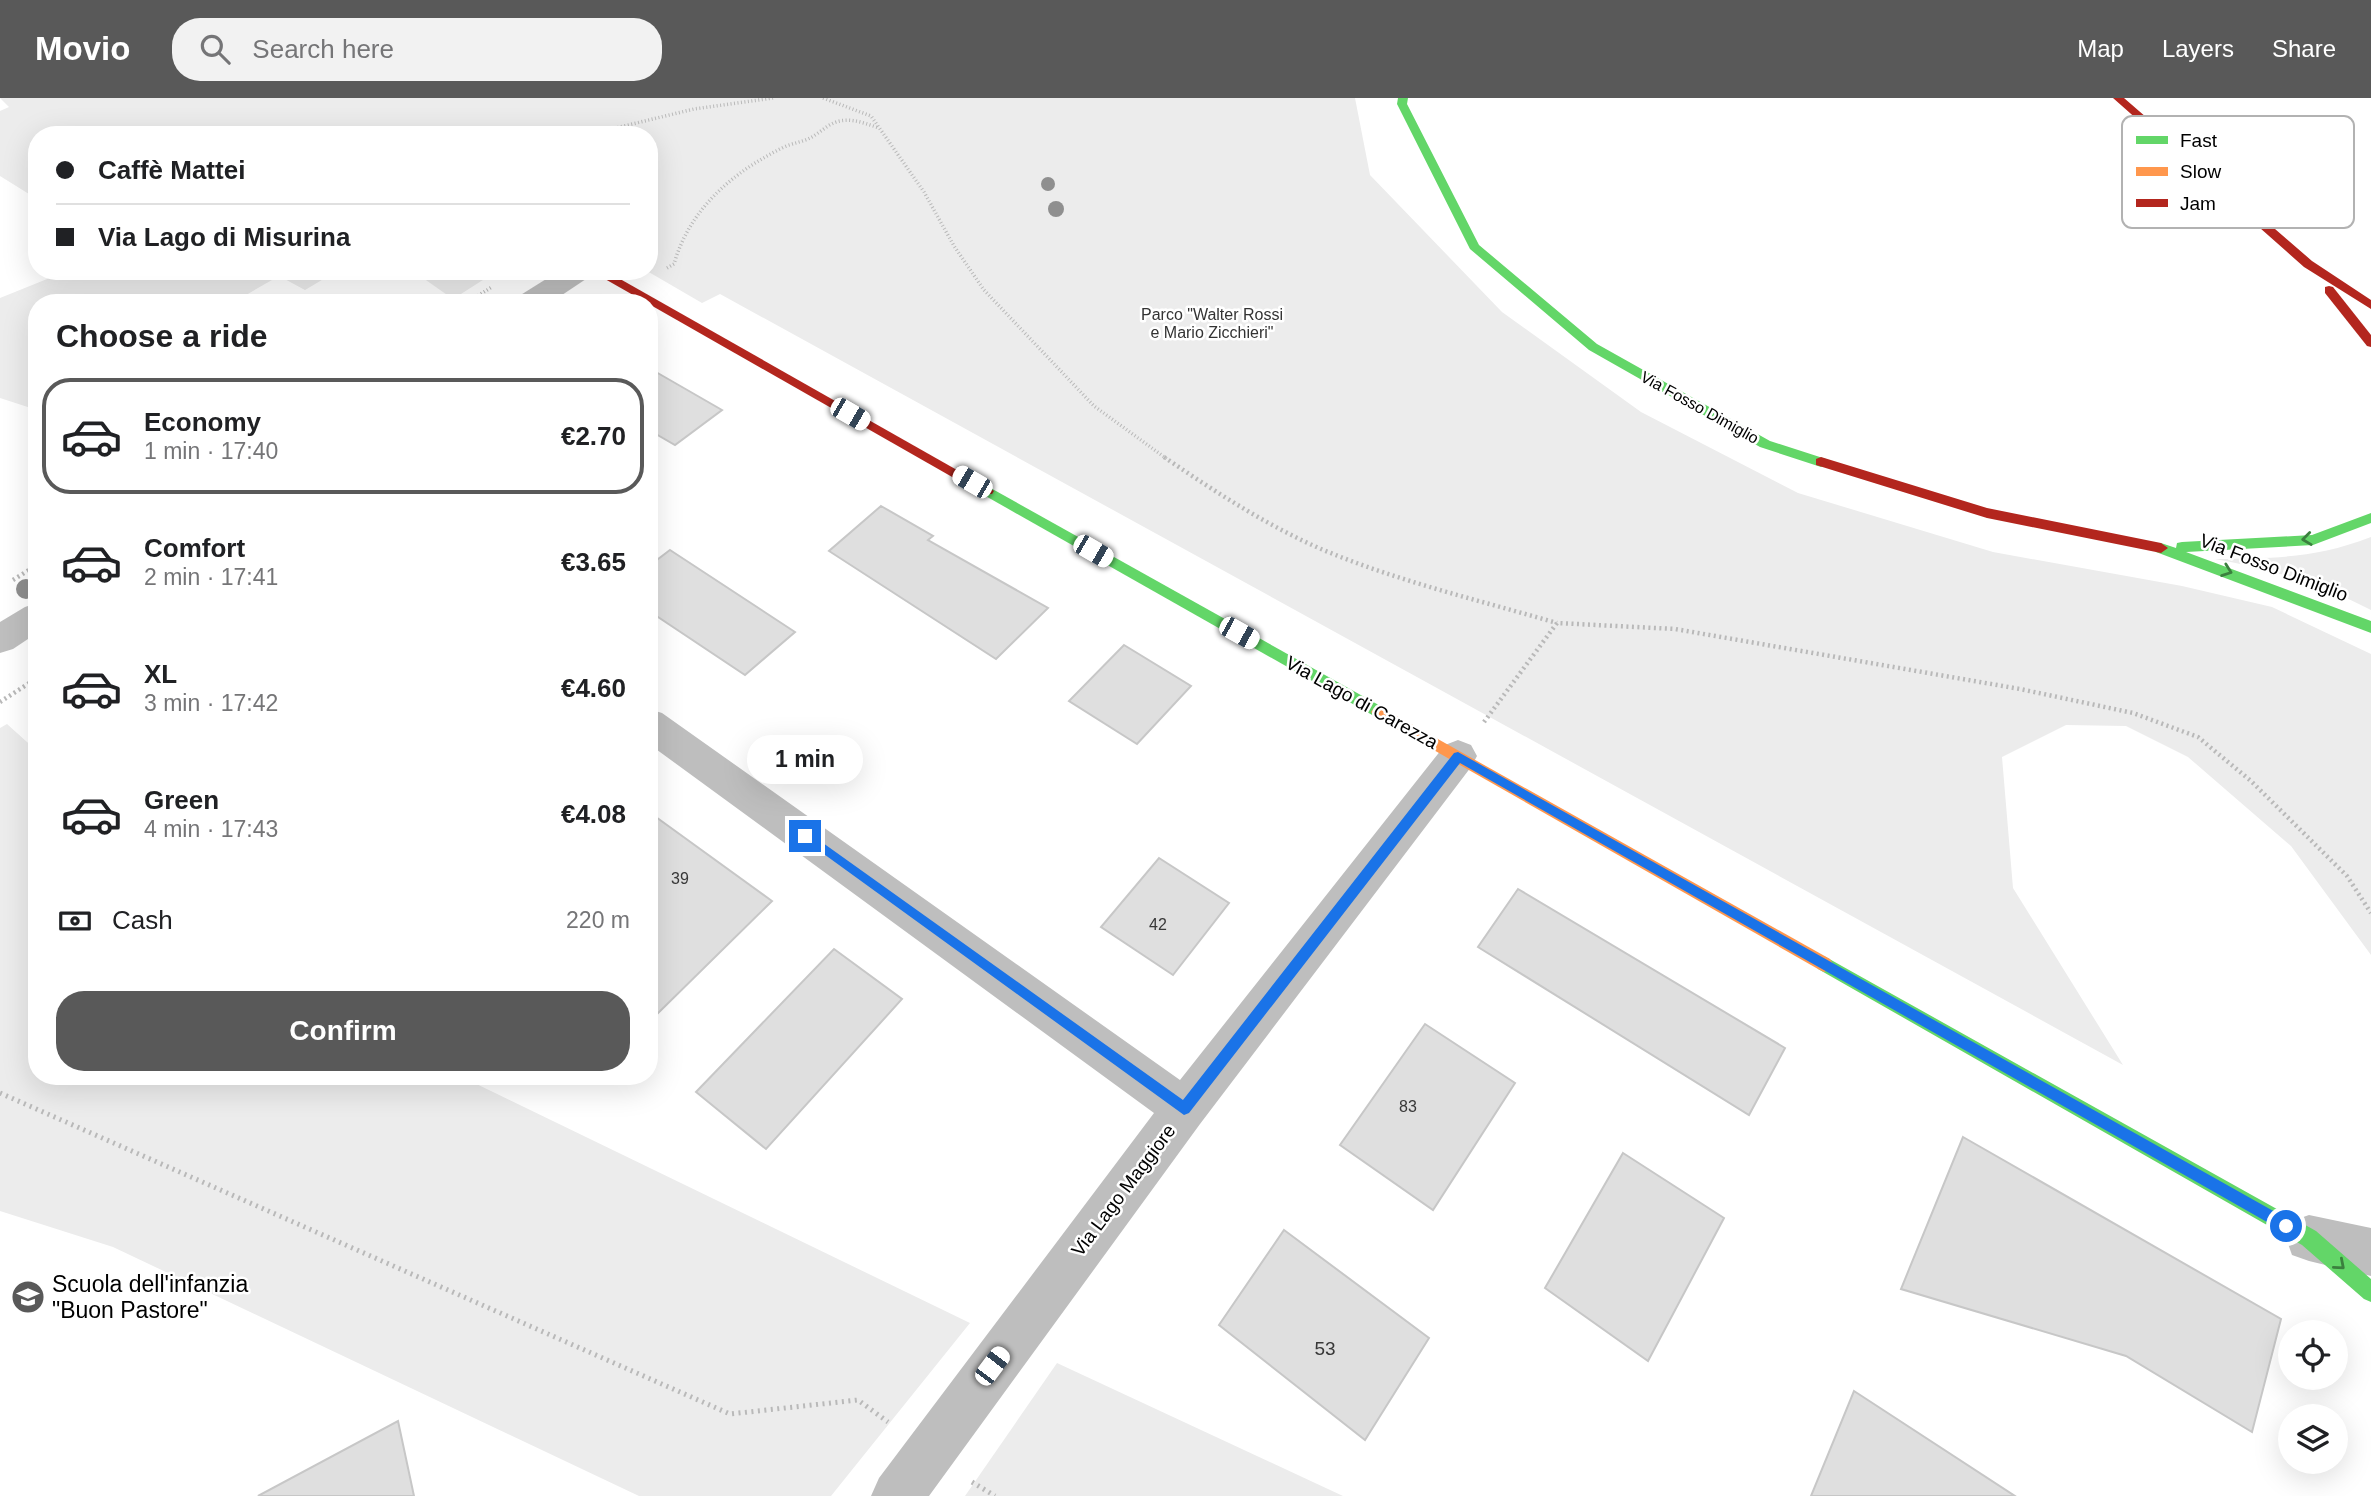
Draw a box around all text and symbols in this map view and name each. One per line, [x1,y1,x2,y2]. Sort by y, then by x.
search box [172,18,662,81]
text: Movio [35,30,130,67]
icon: search [196,30,234,68]
text: Search here [252,34,394,64]
text: Map [2077,35,2124,62]
text: Layers [2162,35,2234,62]
text: Share [2272,35,2336,62]
legend [2122,116,2354,228]
text: Fast [2180,130,2218,151]
text: Caffè Mattei [98,155,245,185]
text: Slow [2180,161,2221,182]
text: Jam [2180,193,2216,214]
text: Via Lago di Misurina [98,222,350,252]
park label: Parco "Walter Rossi e Mario Zicchieri" [1141,306,1283,341]
text: Choose a ride [56,318,268,354]
street label: Via Fosso Dimiglio [1638,368,1762,447]
car [827,394,874,434]
icon: car [60,405,123,468]
text: Economy [144,407,261,437]
text: €2.70 [561,421,626,451]
text: 1 min · 17:40 [144,438,278,464]
car [949,462,996,502]
street label: Via Fosso Dimiglio [2197,530,2351,605]
icon: car [60,531,123,594]
car [1070,531,1117,571]
one-way arrow [2301,532,2313,547]
text: Comfort [144,533,245,563]
text: €3.65 [561,547,626,577]
one-way arrow [2220,563,2232,577]
text: 2 min · 17:41 [144,564,278,590]
car [1216,614,1263,652]
street label: Via Lago di Carezza [1282,652,1442,753]
icon: car [60,657,123,720]
text: XL [144,659,177,689]
text: €4.60 [561,673,626,703]
text: 3 min · 17:42 [144,690,278,716]
callout: 1 min [747,734,863,784]
text: 1 min [775,746,835,772]
icon: car [60,783,123,846]
text: Green [144,785,219,815]
text: €4.08 [561,799,626,829]
text: 4 min · 17:43 [144,816,278,842]
route end [789,820,821,852]
house number: 39 [671,870,689,887]
icon: cash [56,902,94,940]
text: Cash [112,905,173,935]
text: 220 m [566,907,630,933]
house number: 42 [1149,916,1167,933]
button: Confirm [56,991,630,1071]
house number: 83 [1399,1098,1417,1115]
street label: Via Lago Maggiore [1067,1120,1180,1260]
route start [2270,1210,2302,1242]
one-way arrow [2331,1257,2344,1269]
place label: Scuola dell'infanzia "Buon Pastore" [52,1271,248,1323]
school or university icon: Scuola dell'infanzia "Buon Pastore" [9,1278,47,1316]
map controls [2278,1320,2348,1474]
button: locate [2278,1320,2348,1390]
house number: 53 [1314,1338,1336,1359]
car [971,1343,1014,1389]
button: layers [2278,1404,2348,1474]

